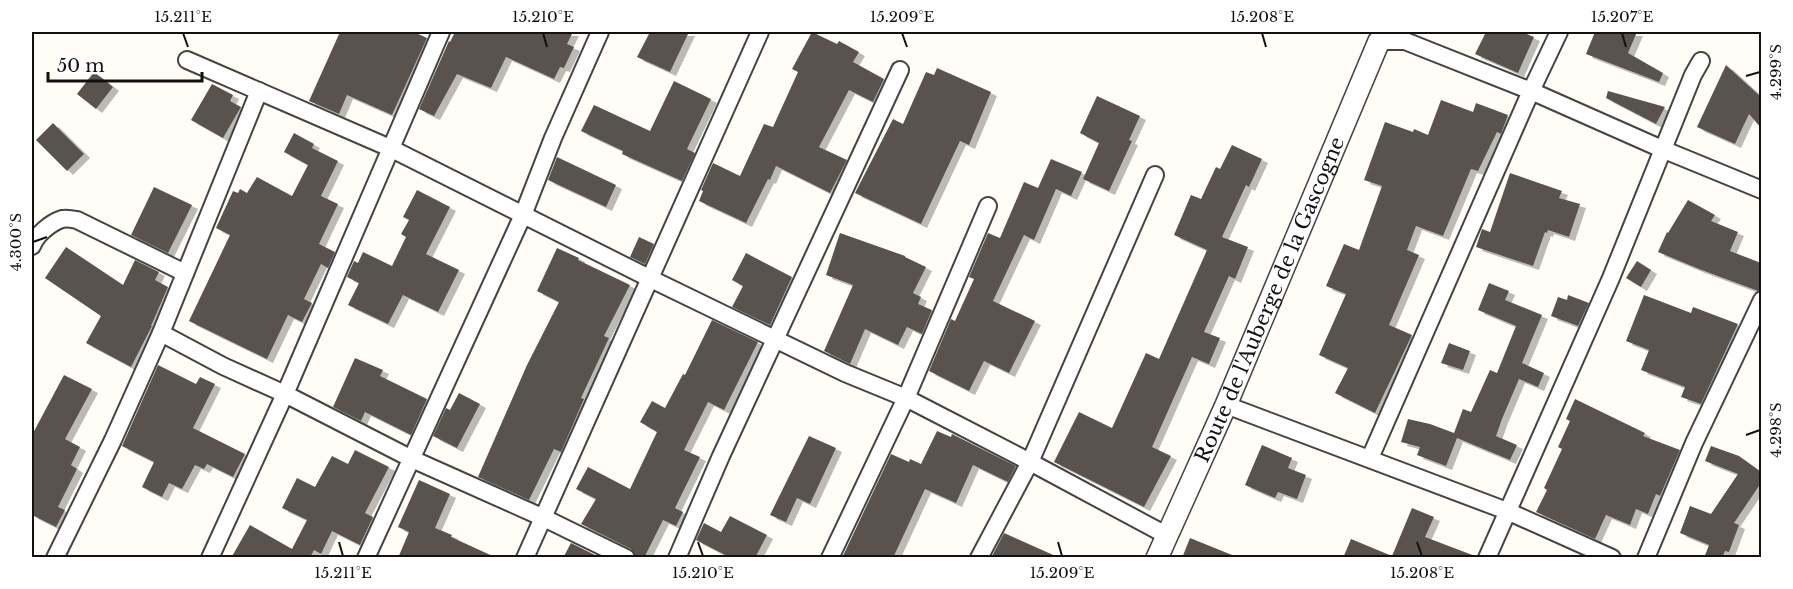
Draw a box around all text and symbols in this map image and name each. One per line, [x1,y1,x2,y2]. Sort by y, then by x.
text: 15.211°E [154,7,212,26]
text: 15.210°E [512,7,574,26]
text: 15.209°E [870,7,934,26]
text: 15.208°E [1230,7,1294,26]
text: 15.207°E [1591,7,1653,26]
text: 4.299°S [1766,44,1785,100]
scale bar [48,45,202,83]
text: 50 m [57,55,105,77]
street label: Route de l'Auberge de la Gascogne [1190,133,1349,466]
text: 4.300°S [6,213,25,271]
text: 4.298°S [1766,402,1785,458]
text: 15.211°E [314,563,372,582]
text: 15.210°E [672,563,734,582]
text: 15.209°E [1030,563,1094,582]
text: 15.208°E [1390,563,1454,582]

